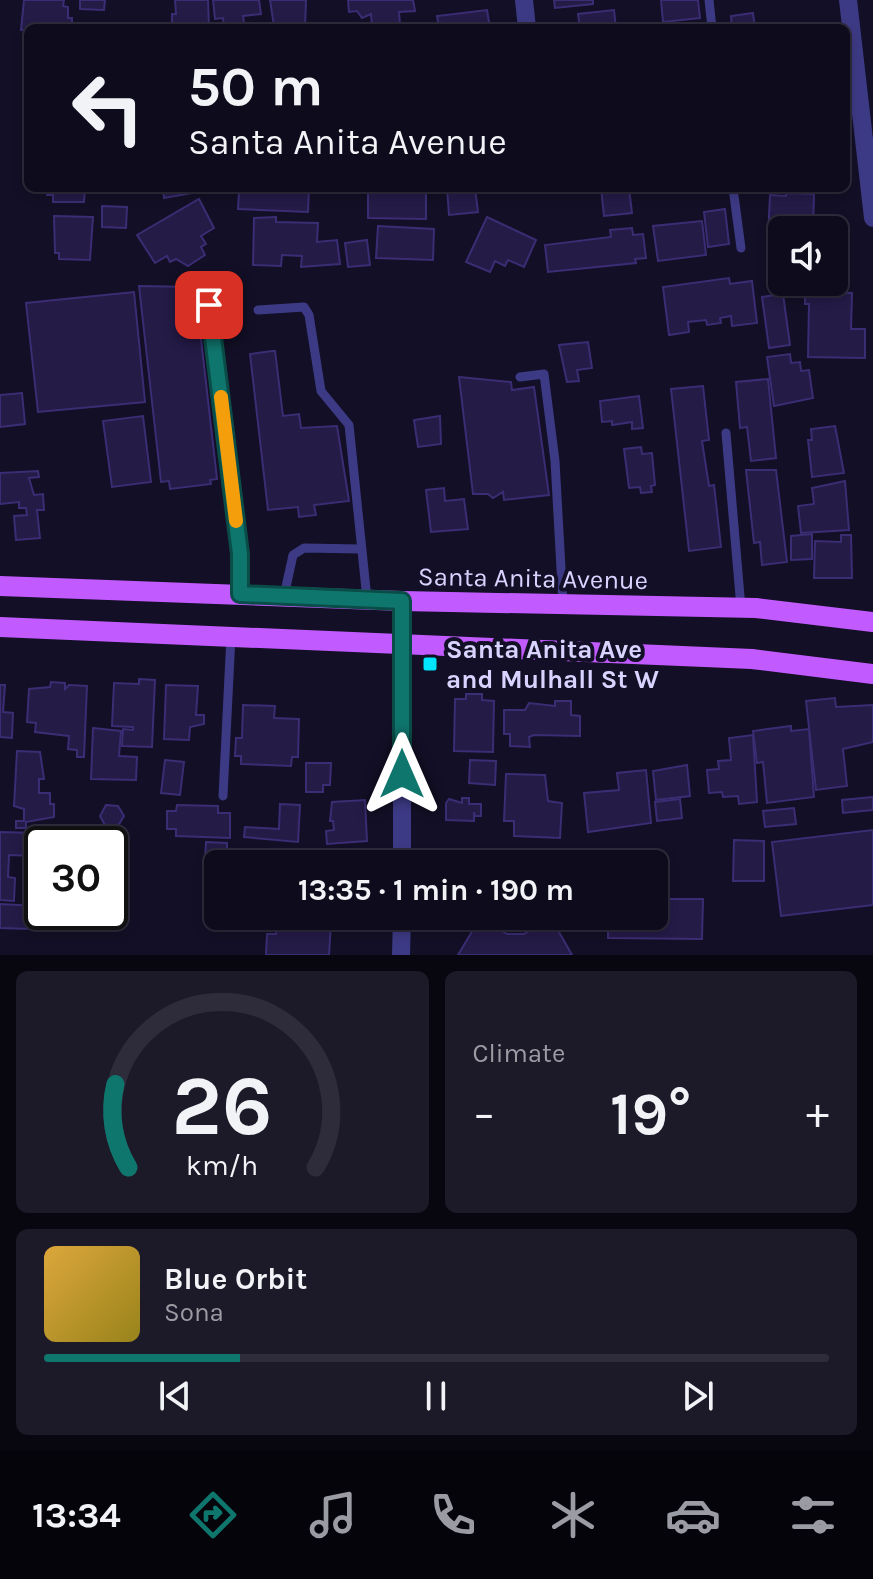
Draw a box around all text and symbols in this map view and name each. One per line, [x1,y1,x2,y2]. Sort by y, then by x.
text: 50 m [188,54,323,119]
icon: left [56,56,160,160]
text: Santa Anita Avenue [188,121,507,163]
map controls [768,216,848,296]
button: sound [768,216,848,296]
pin [175,271,243,339]
icon: arrive [187,283,231,327]
street label: Santa Anita Avenue [418,561,648,596]
place label: Santa Anita Ave and Mulhall St W [446,634,659,695]
marker: Santa Anita Ave and Mulhall St W [421,655,439,673]
position arrow [360,732,444,816]
speed limit sign: 30 [24,826,128,930]
text: 13:35 · 1 min · 190 m [298,872,574,908]
text: Climate [473,1038,565,1069]
text: 26 [172,1058,273,1155]
text: 19° [610,1079,691,1149]
text: − [473,1088,496,1139]
text: + [806,1088,829,1139]
text: km/h [186,1149,258,1182]
text: Blue Orbit [164,1261,307,1297]
text: Sona [164,1297,224,1328]
icon: previous [153,1374,197,1418]
icon: pause [414,1374,458,1418]
icon: next [676,1374,720,1418]
icon: directions [185,1487,241,1543]
icon: music [305,1487,361,1543]
icon: phone [425,1487,481,1543]
icon: climate [545,1487,601,1543]
icon: car [665,1487,721,1543]
icon: filters [785,1487,841,1543]
text: 13:34 [32,1494,121,1536]

